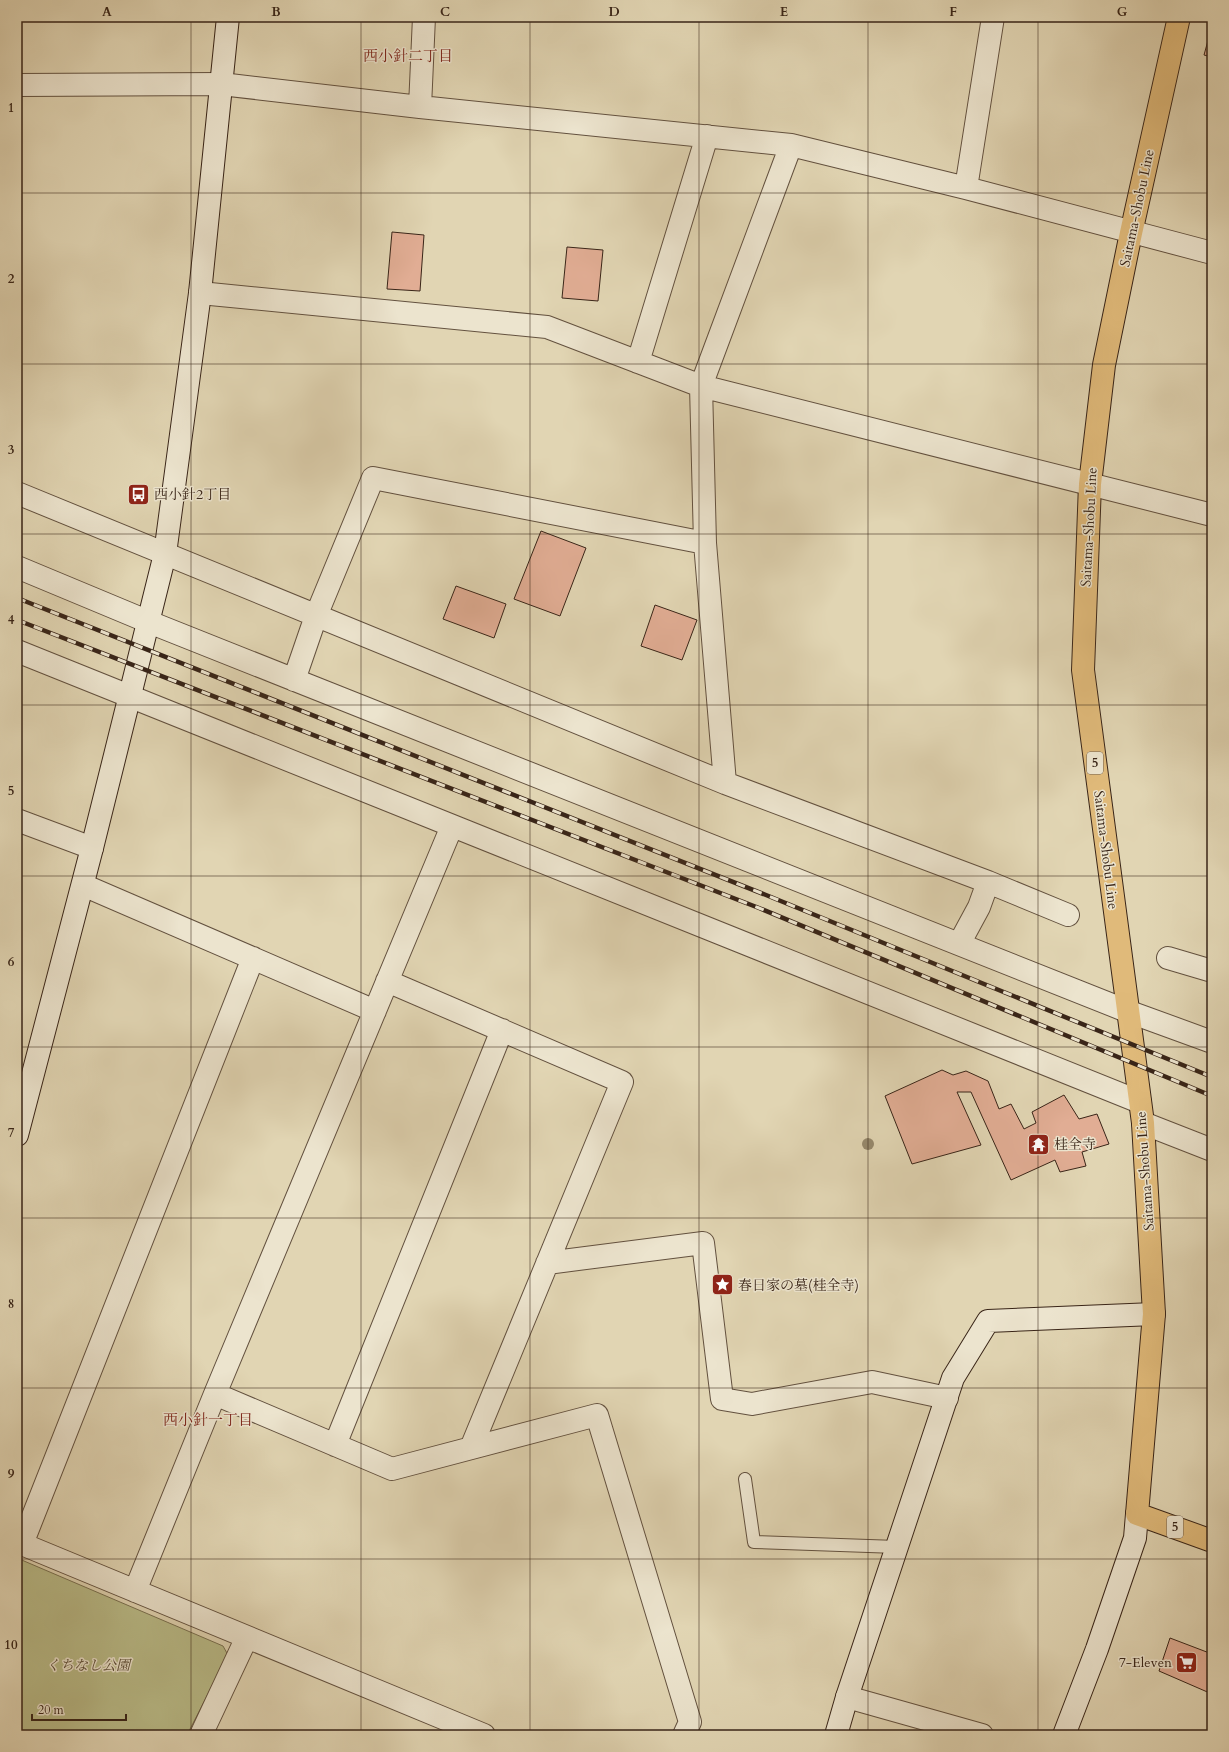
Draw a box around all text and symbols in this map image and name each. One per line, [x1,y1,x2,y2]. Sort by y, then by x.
text: A [102,3,112,21]
text: B [271,3,281,21]
text: C [440,3,450,21]
text: D [608,3,620,21]
text: E [780,3,788,21]
text: F [949,3,957,21]
text: G [1117,3,1128,21]
district label: 西小針二丁目 [363,46,453,66]
text: 1 [8,99,14,117]
street label: Saitama-Shobu Line [1115,148,1159,268]
text: 2 [8,270,15,288]
text: 3 [8,441,15,459]
street label: Saitama-Shobu Line [1076,467,1102,587]
bus stop icon: 西小針2丁目 [126,481,152,507]
place label: 西小針2丁目 [154,485,231,504]
text: 4 [8,611,15,629]
road number: 5 [1087,752,1103,774]
text: 5 [8,782,14,800]
street label: Saitama-Shobu Line [1089,790,1123,910]
text: 6 [8,953,15,971]
street label: Saitama-Shobu Line [1131,1111,1159,1231]
text: 7 [8,1124,15,1142]
temple icon: 桂全寺 [1026,1131,1052,1157]
place label: 桂全寺 [1054,1135,1096,1154]
place icon: 春日家の墓(桂全寺) [709,1272,735,1298]
place label: 春日家の墓(桂全寺) [738,1276,859,1295]
text: 8 [8,1295,14,1313]
district label: 西小針一丁目 [163,1410,253,1430]
text: 9 [8,1465,15,1483]
road number: 5 [1167,1516,1183,1538]
text: 10 [4,1636,18,1654]
supermarket icon: 7-Eleven [1174,1649,1200,1675]
place label: 7-Eleven [1119,1653,1172,1672]
park label: くちなし公園 [46,1656,132,1675]
scale bar [32,1696,126,1722]
text: 20 m [38,1702,65,1718]

